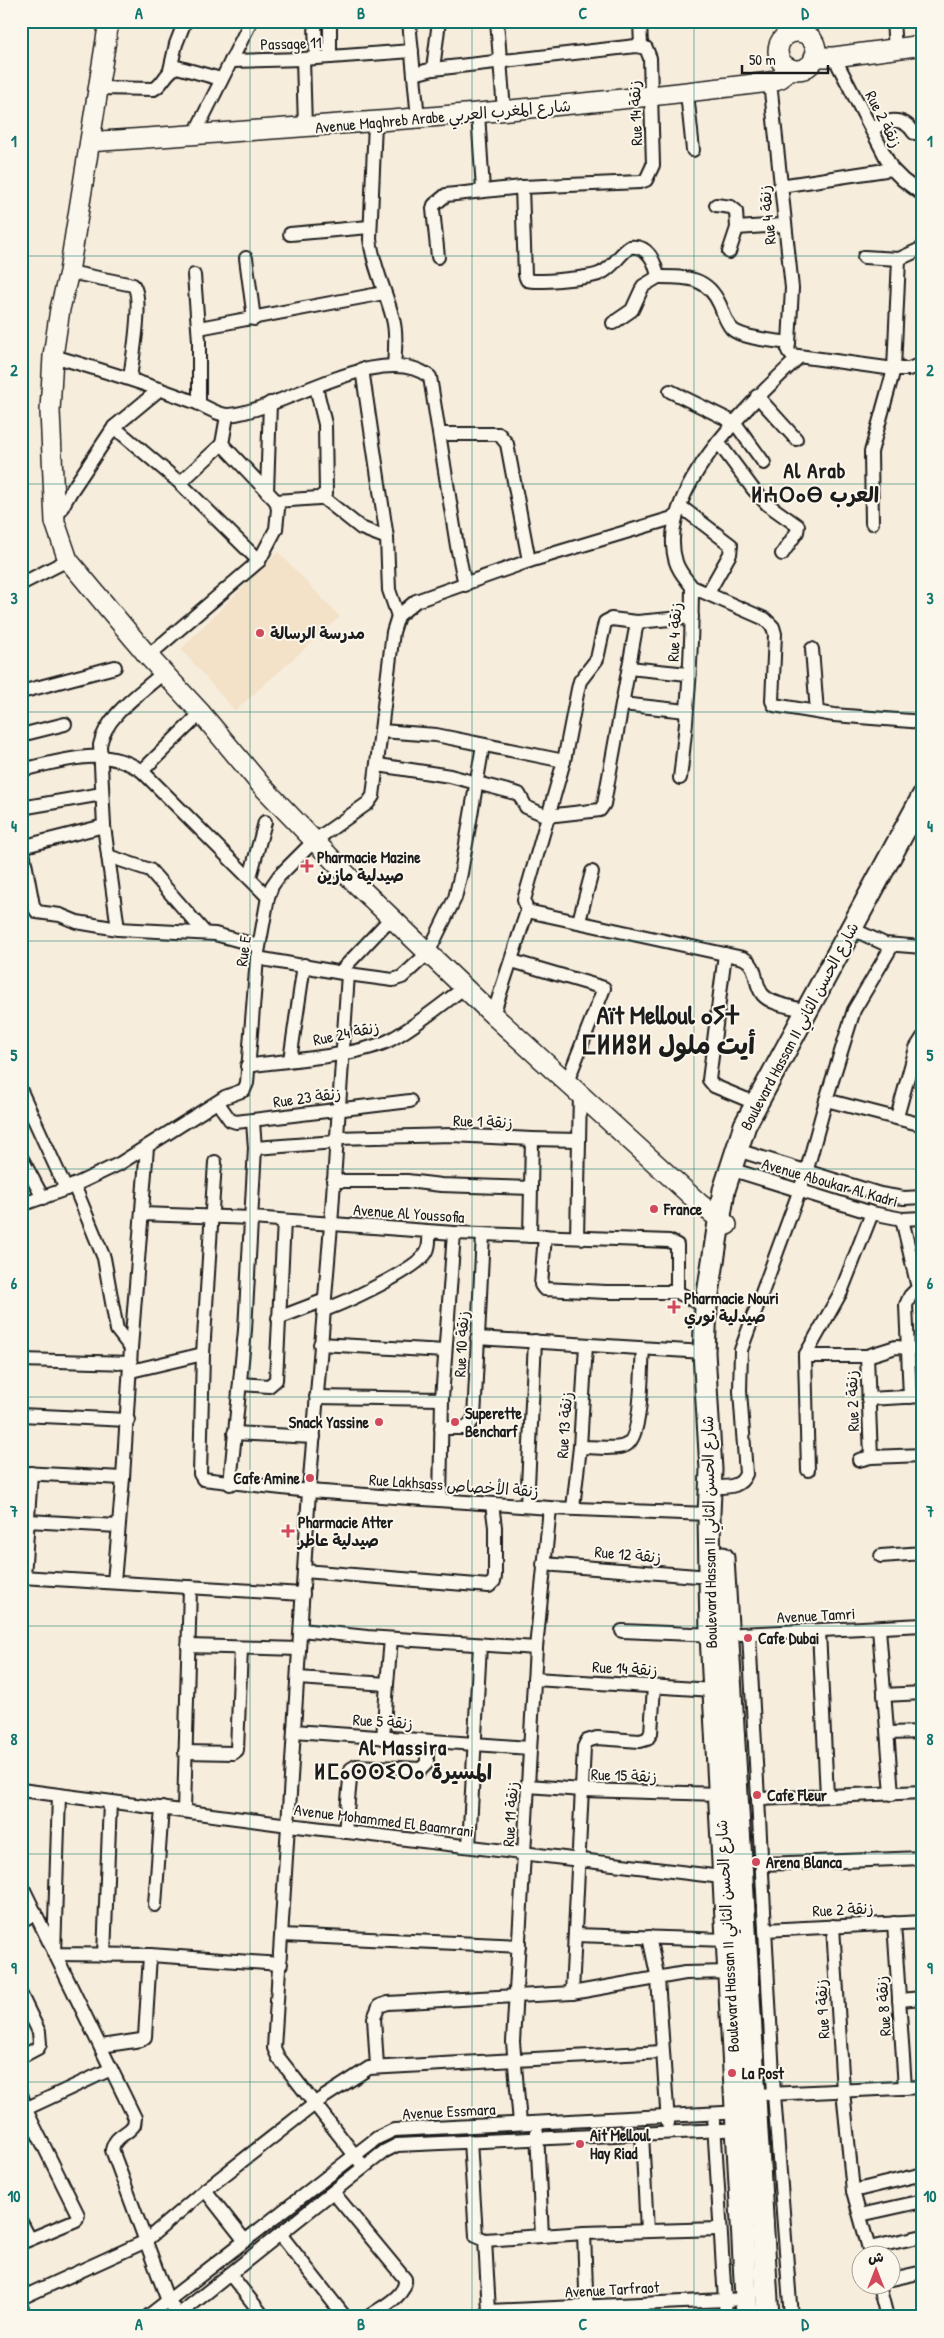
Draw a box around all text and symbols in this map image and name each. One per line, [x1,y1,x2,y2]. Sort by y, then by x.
text: A [135,2,143,24]
text: B [357,2,365,24]
text: C [579,2,588,24]
text: D [801,2,809,24]
street label: Passage 11 [260,31,322,55]
scale bar [742,42,828,74]
text: 50 m [749,49,776,70]
street label: Rue 14 زنقة [623,80,647,146]
street label: Rue 2 زنقة [860,87,908,151]
street label: Avenue Maghreb Arabe شارع المغرب العربي [314,94,572,142]
text: 1 [11,130,17,152]
text: 1 [927,130,933,152]
street label: Rue 4 زنقة [753,184,781,246]
text: 2 [10,359,18,381]
text: 2 [926,359,934,381]
district label: Al Arab ⵍⵄⵔⴰⴱ العرب [751,456,879,509]
text: 3 [10,587,18,609]
text: 3 [926,587,934,609]
street label: Rue 4 زنقة [661,602,687,662]
place label: مدرسة الرسالة [270,622,365,644]
marker: مدرسة الرسالة [254,627,266,639]
text: 4 [11,815,17,837]
text: 4 [927,815,933,837]
place label: Pharmacie Mazine صيدلية مازين [317,846,421,886]
marker: Pharmacie Mazine صيدلية مازين [301,860,313,872]
street label: Boulevard Hassan II شارع الحسن الثاني [735,918,867,1136]
street label: Rue E [230,934,256,968]
district label: Aït Melloul ⴰⵢⵜ ⵎⵍⵍⵓⵍ أيت ملول [581,997,755,1062]
street label: Rue 24 زنقة [311,1015,381,1051]
text: 5 [11,1044,18,1066]
text: 5 [927,1044,934,1066]
street label: Rue 23 زنقة [272,1081,342,1113]
street label: Rue 1 زنقة [453,1109,513,1133]
street label: Avenue Aboukar Al Kadri [759,1152,901,1212]
street label: Avenue Al Youssofia [353,1198,465,1228]
place label: France [663,1198,703,1220]
marker: France [648,1203,660,1215]
text: 6 [11,1272,18,1294]
text: 6 [927,1272,934,1294]
place label: Pharmacie Nouri صيدلية نوري [684,1287,779,1329]
marker: Pharmacie Nouri صيدلية نوري [668,1301,680,1313]
street label: Rue 10 زنقة [448,1310,474,1378]
street label: Rue 2 زنقة [840,1370,864,1432]
street label: Rue 13 زنقة [551,1391,577,1459]
place label: Superette Bencharf [465,1402,522,1442]
place label: Snack Yassine [289,1411,370,1433]
street label: Boulevard Hassan II شارع الحسن الثاني [696,1415,726,1649]
marker: Snack Yassine [373,1416,385,1428]
marker: Superette Bencharf [449,1416,461,1428]
place label: Cafe Amine [233,1467,301,1489]
street label: Rue Lakhsass زنقة الأخصاص [368,1468,540,1502]
marker: Cafe Amine [304,1472,316,1484]
text: 7 [9,1500,18,1522]
text: 7 [925,1500,934,1522]
place label: Pharmacie Atter صيدلية عاطر [296,1511,394,1551]
marker: Pharmacie Atter صيدلية عاطر [282,1525,294,1537]
street label: Rue 12 زنقة [594,1540,662,1568]
street label: Avenue Tamri [776,1602,856,1628]
place label: Cafe Dubai [758,1627,819,1649]
marker: Cafe Dubai [742,1632,754,1644]
street label: Rue 14 زنقة [592,1655,658,1681]
street label: Rue 5 زنقة [352,1708,414,1734]
text: 8 [11,1728,18,1750]
text: 8 [927,1728,934,1750]
district label: Al Massira ⵍⵎⴰⵙⵙⵉⵔⴰ المسيرة [314,1733,492,1786]
street label: Rue 15 زنقة [591,1763,657,1787]
street label: Rue 11 زنقة [497,1781,523,1847]
place label: Cafe Fleur [767,1784,828,1806]
marker: Cafe Fleur [751,1789,763,1801]
street label: Avenue Mohammed El Baamrani [293,1798,475,1842]
street label: Boulevard Hassan II شارع الحسن الثاني [710,1819,748,2053]
place label: Arena Blanca [766,1851,843,1873]
marker: Arena Blanca [750,1856,762,1868]
street label: Rue 2 زنقة [812,1896,874,1922]
text: 9 [11,1957,17,1979]
text: 9 [927,1957,933,1979]
street label: Rue 8 زنقة [870,1975,896,2037]
street label: Rue 9 زنقة [809,1979,835,2039]
place label: La Post [742,2062,784,2084]
marker: La Post [726,2067,738,2079]
street label: Avenue Essmara [402,2098,496,2124]
place label: Ait Melloul Hay Riad [590,2124,651,2165]
marker: Ait Melloul Hay Riad [574,2138,586,2150]
text: 10 [8,2185,20,2207]
text: 10 [924,2185,936,2207]
north arrow [852,2246,902,2296]
text: ش [868,2247,884,2266]
street label: Avenue Tarfraot [564,2276,660,2302]
text: A [135,2313,143,2335]
text: B [357,2313,365,2335]
text: C [579,2313,588,2335]
text: D [801,2313,809,2335]

